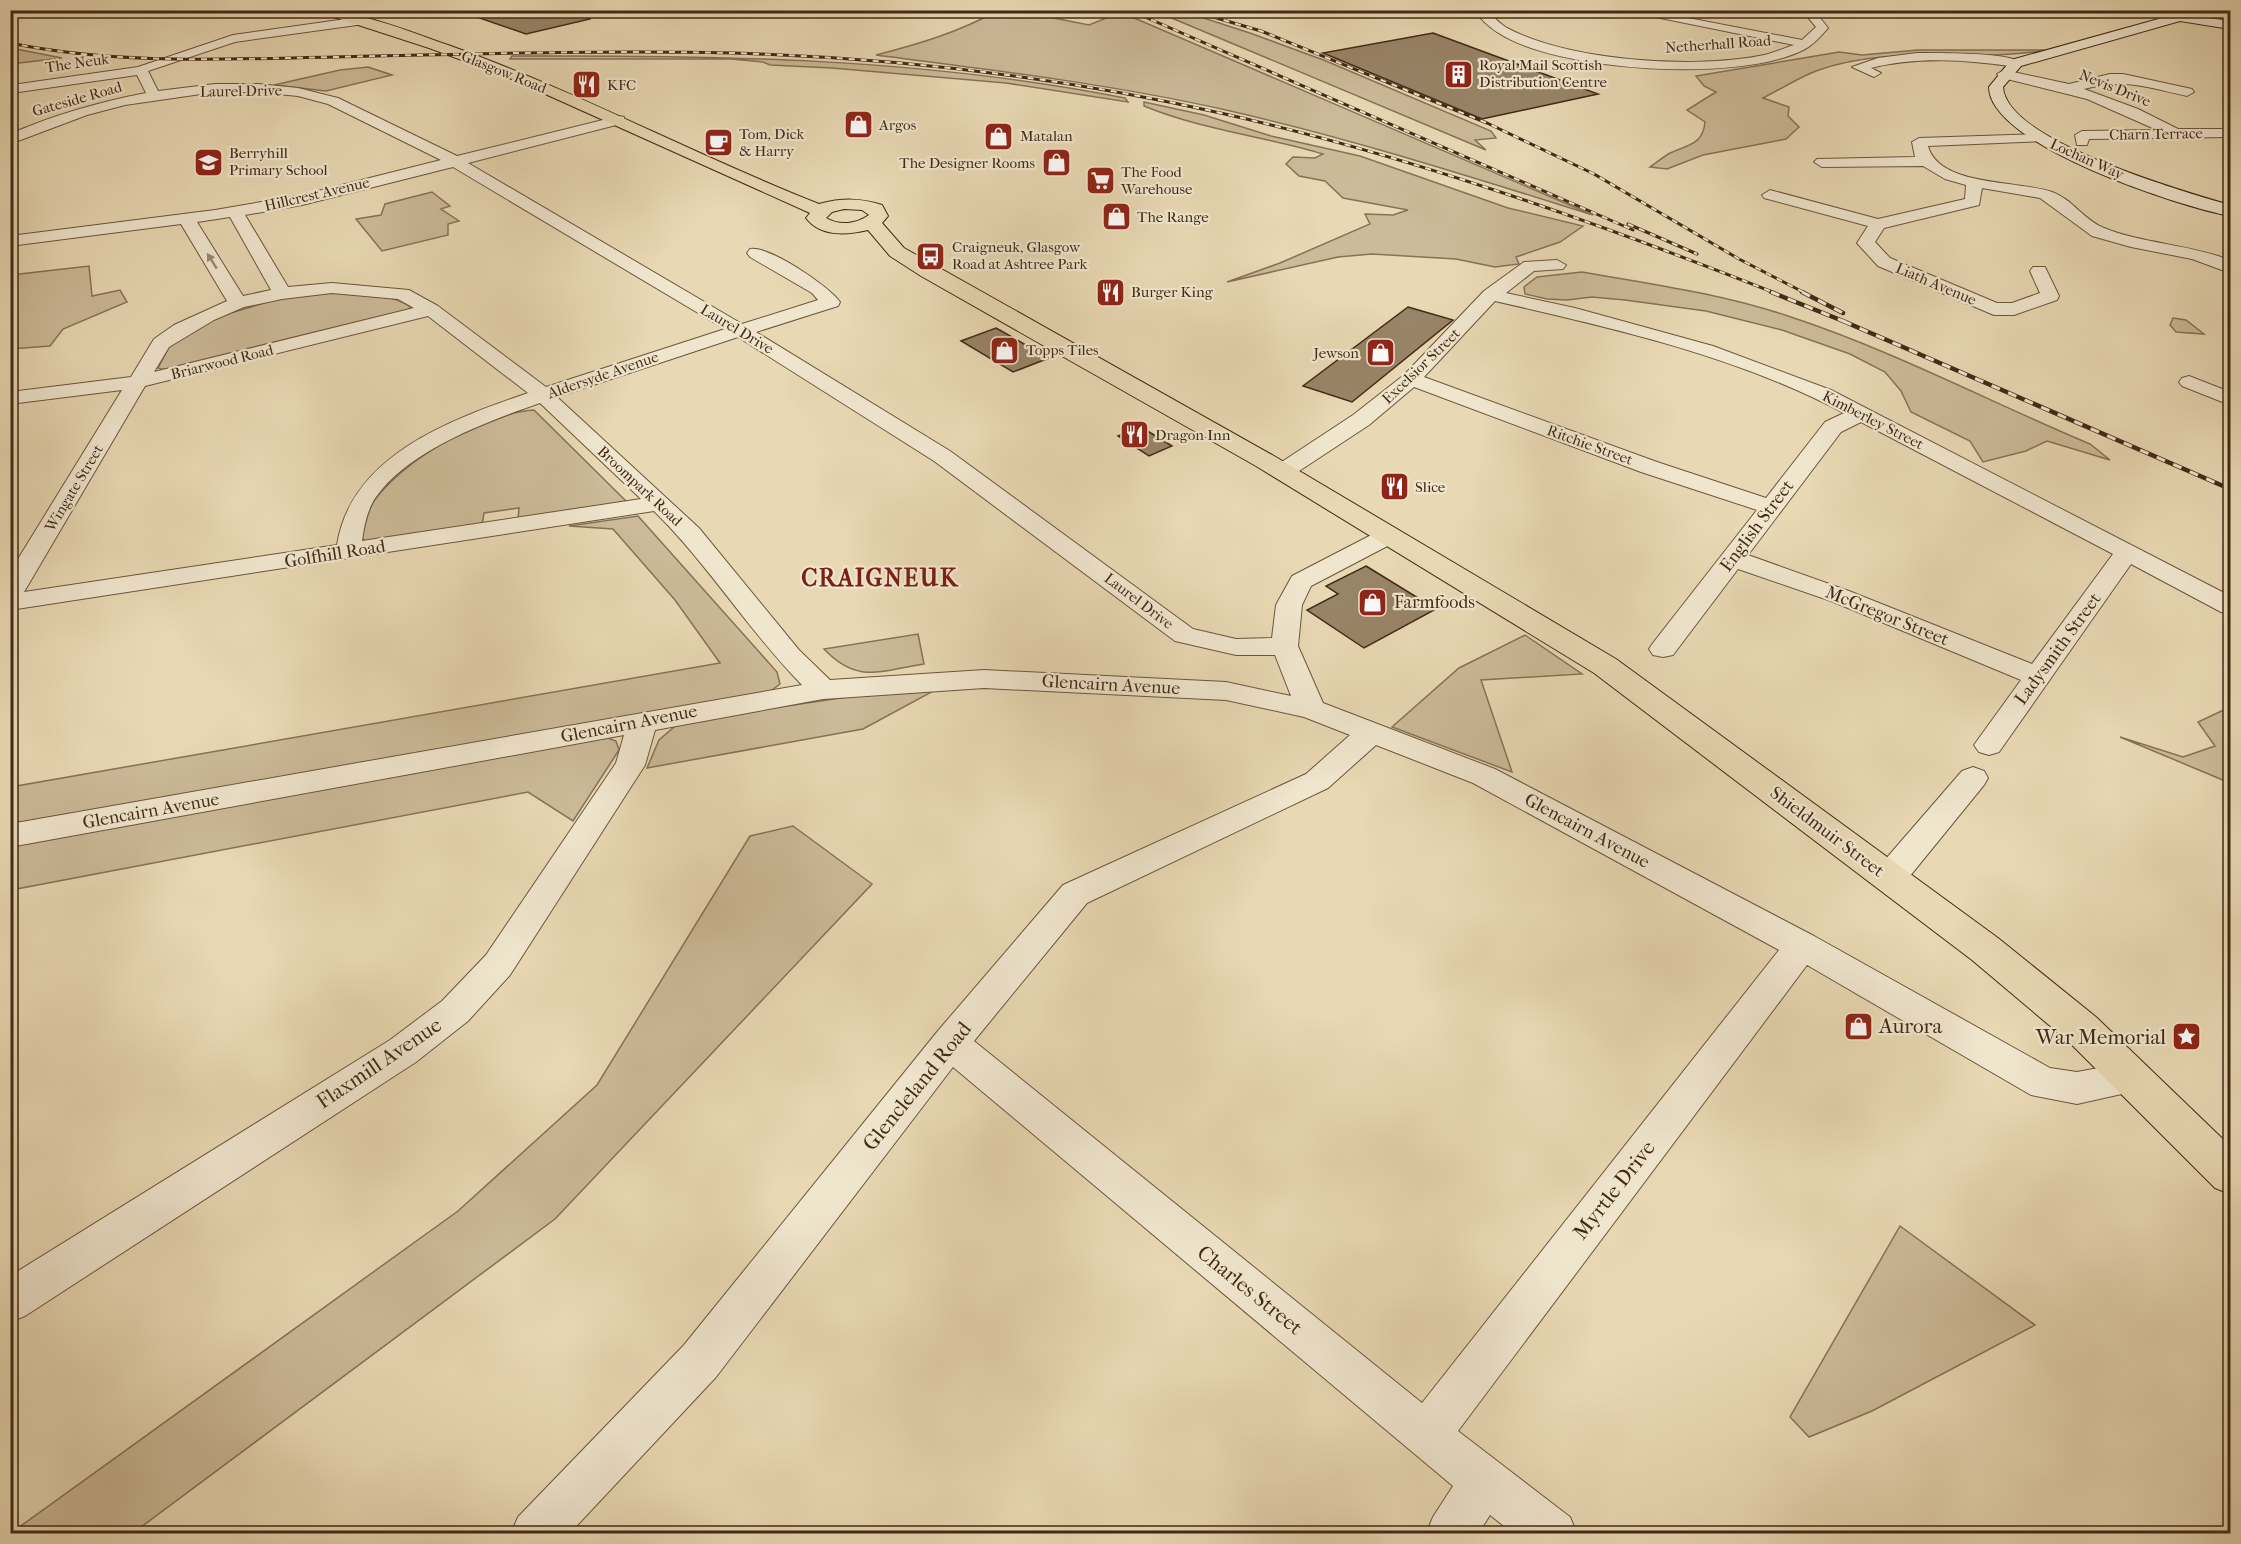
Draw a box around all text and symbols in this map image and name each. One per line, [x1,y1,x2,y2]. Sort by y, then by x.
street label: Netherhall Road [1664,31,1772,57]
street label: Glasgow Road [459,47,550,98]
street label: The Neuk [44,50,110,76]
place label: Royal Mail Scottish Distribution Centre [1479,56,1608,91]
building icon: Royal Mail Scottish Distribution Centre [1442,58,1474,90]
street label: Nevis Drive [2077,65,2154,111]
restaurant icon: KFC [570,69,602,101]
place label: KFC [607,76,636,94]
street label: Gateside Road [30,77,125,120]
street label: Laurel Drive [200,81,283,101]
shop icon: Argos [842,109,874,141]
place label: Argos [878,116,917,134]
shop icon: Matalan [983,120,1015,152]
street label: Charn Terrace [2109,124,2204,144]
place label: Tom, Dick & Harry [739,125,804,160]
cafe icon: Tom, Dick & Harry [702,127,734,159]
place label: Matalan [1020,127,1073,145]
street label: Lochan Way [2047,135,2128,184]
place label: Berryhill Primary School [229,144,328,179]
school or university icon: Berryhill Primary School [192,146,224,178]
shop icon: The Designer Rooms [1040,147,1072,179]
place label: The Designer Rooms [899,154,1035,172]
place label: The Food Warehouse [1120,163,1193,198]
supermarket icon: The Food Warehouse [1084,165,1116,197]
street label: Hillcrest Avenue [263,173,372,215]
shop icon: The Range [1100,201,1132,233]
place label: The Range [1137,208,1209,226]
place label: Craigneuk, Glasgow Road at Ashtree Park [952,238,1087,273]
bus stop icon: Craigneuk, Glasgow Road at Ashtree Park [915,240,947,272]
one-way arrow [206,253,217,269]
street label: Liath Avenue [1893,259,1980,309]
restaurant icon: Burger King [1094,276,1126,308]
place label: Burger King [1131,283,1214,301]
street label: Laurel Drive [697,300,777,358]
street label: Excelsior Street [1378,324,1464,408]
shop icon: Topps Tiles [989,334,1021,366]
shop icon: Jewson [1364,337,1396,369]
street label: Briarwood Road [169,340,276,383]
place label: Topps Tiles [1026,341,1099,359]
place label: Jewson [1312,344,1359,362]
street label: Aldersyde Avenue [544,347,661,403]
street label: Kimberley Street [1819,387,1927,454]
restaurant icon: Dragon Inn [1118,419,1150,451]
street label: Ritchie Street [1545,421,1636,469]
place label: Dragon Inn [1155,426,1231,444]
street label: Wingate Street [40,441,107,536]
street label: Broompark Road [594,442,687,530]
restaurant icon: Slice [1378,471,1410,503]
street label: English Street [1716,476,1799,576]
place label: Slice [1415,478,1446,496]
street label: Golfhill Road [283,536,387,572]
district label: CRAIGNEUK [801,564,959,592]
street label: Laurel Drive [1101,569,1178,633]
street label: McGregor Street [1822,582,1952,650]
shop icon: Farmfoods [1357,586,1389,618]
street label: Ladysmith Street [2010,589,2106,709]
place label: Farmfoods [1394,592,1475,613]
street label: Glencairn Avenue [1041,671,1181,699]
street label: Glencairn Avenue [559,700,699,748]
street label: Shieldmuir Street [1766,782,1889,882]
street label: Glencairn Avenue [81,789,221,833]
street label: Glencairn Avenue [1521,789,1653,873]
shop icon: Aurora [1842,1010,1874,1042]
street label: Flaxmill Avenue [312,1012,446,1114]
place label: Aurora [1878,1014,1943,1038]
street label: Glencleland Road [858,1016,977,1155]
place icon: War Memorial [2171,1021,2203,1053]
place label: War Memorial [2035,1025,2166,1049]
street label: Myrtle Drive [1568,1136,1660,1244]
street label: Charles Street [1193,1240,1308,1340]

